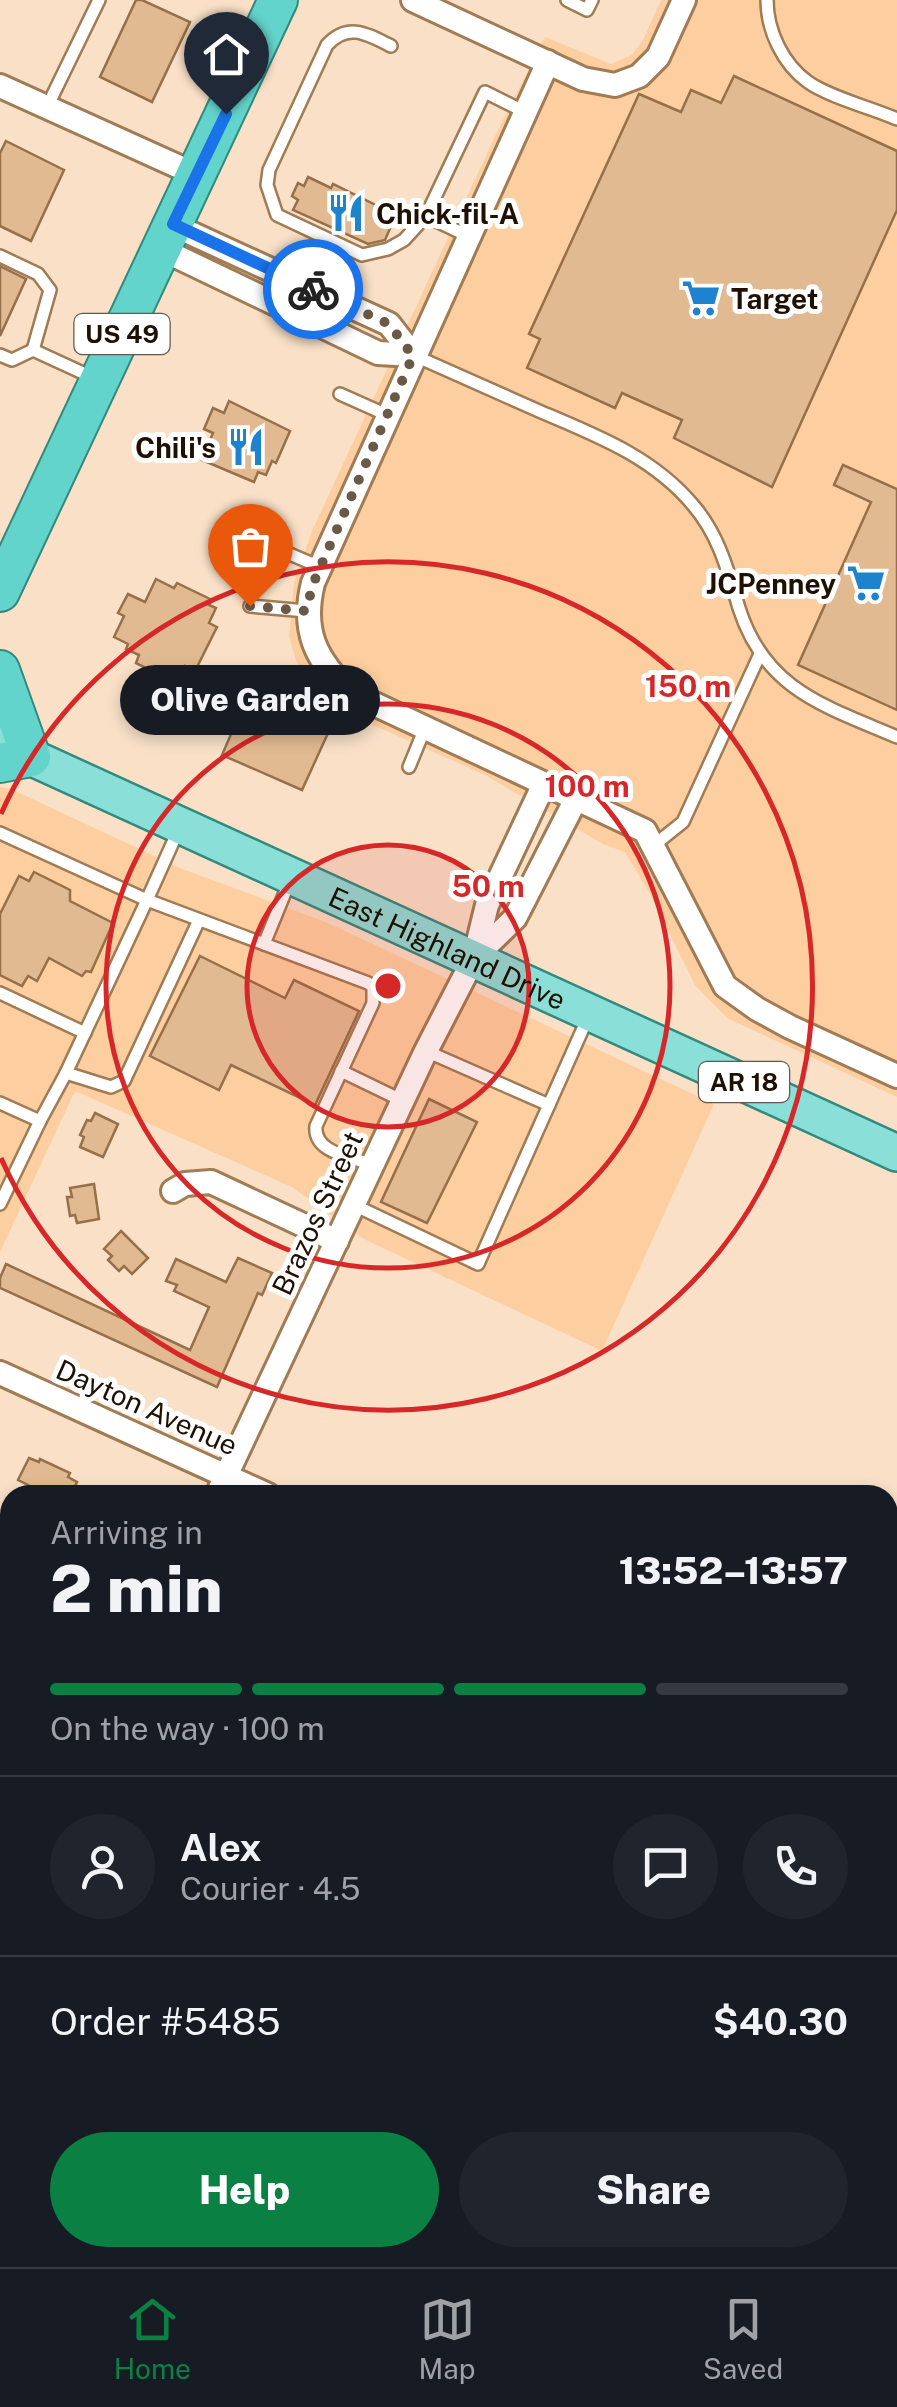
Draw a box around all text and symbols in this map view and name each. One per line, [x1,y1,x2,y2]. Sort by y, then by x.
pin [184,12,269,115]
icon: home [199,27,254,82]
restaurant icon: Chick-fil-A [325,192,367,234]
place label: Chick-fil-A [376,197,519,230]
courier [263,239,363,339]
icon: bike [286,262,341,317]
supermarket icon: Target [680,277,722,319]
place label: Target [731,282,818,315]
road number: US 49 [74,314,170,354]
restaurant icon: Chili's [225,426,267,468]
place label: Chili's [135,431,216,464]
pin [208,504,293,607]
icon: bag [223,519,278,574]
supermarket icon: JCPenney [845,562,887,604]
place label: JCPenney [706,567,836,600]
callout: Olive Garden [120,666,380,736]
text: 150 m [645,668,731,704]
text: Olive Garden [150,681,350,718]
text: 100 m [544,768,630,804]
text: 50 m [451,868,525,904]
street label: East Highland Drive [324,879,571,1016]
centre of rings [370,968,406,1004]
road number: AR 18 [699,1062,789,1102]
street label: Brazos Street [265,1126,369,1300]
street label: Dayton Avenue [51,1352,243,1462]
text: Arriving in [50,1514,203,1551]
text: 13:52–13:57 [619,1548,848,1593]
text: 2 min [50,1550,223,1627]
text: On the way · 100 m [50,1710,325,1747]
button: person [50,1814,155,1919]
button: chat [613,1814,718,1919]
button: phone [743,1814,848,1919]
text: Alex [180,1825,262,1870]
text: Courier · 4.5 [180,1870,360,1907]
text: Order #5485 [50,1999,281,2044]
text: $40.30 [713,1999,848,2044]
button: Help [50,2132,439,2247]
button: Share [459,2132,848,2247]
tab: Home [114,2292,191,2385]
tab: Map [419,2292,475,2385]
tab: Saved [703,2292,783,2385]

